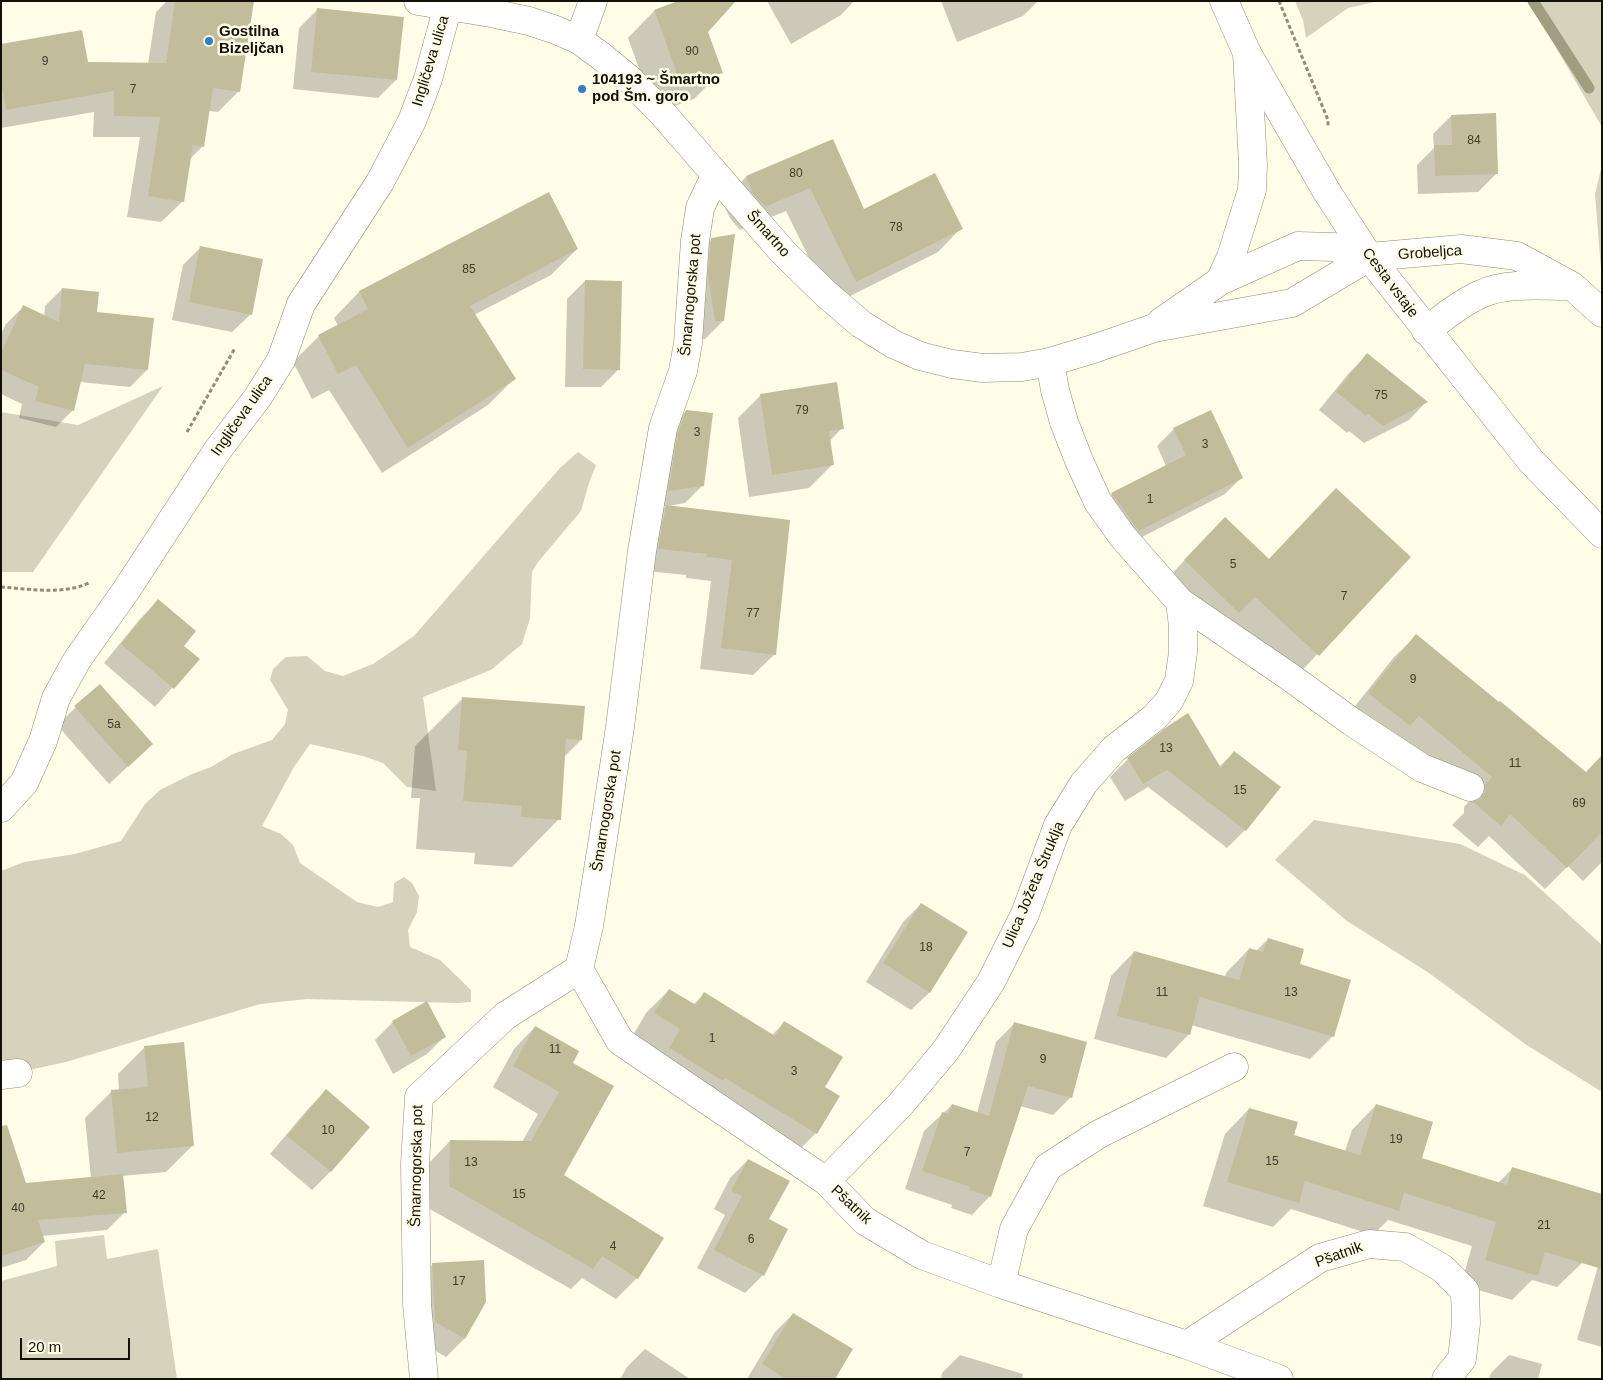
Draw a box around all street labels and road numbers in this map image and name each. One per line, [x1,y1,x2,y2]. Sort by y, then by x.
street label: Ingličeva ulica [409,13,453,109]
street label: Šmartno [742,207,794,261]
street label: Šmarnogorska pot [677,233,705,357]
street label: Grobeljca [1397,242,1463,264]
street label: Cesta vstaje [1358,245,1422,321]
street label: Ingličeva ulica [208,372,276,460]
street label: Šmarnogorska pot [589,749,625,873]
street label: Ulica Jožeta Štruklja [999,819,1069,951]
street label: Šmarnogorska pot [407,1105,427,1227]
street label: Pšatnik [827,1182,875,1228]
street label: Pšatnik [1313,1238,1365,1272]

